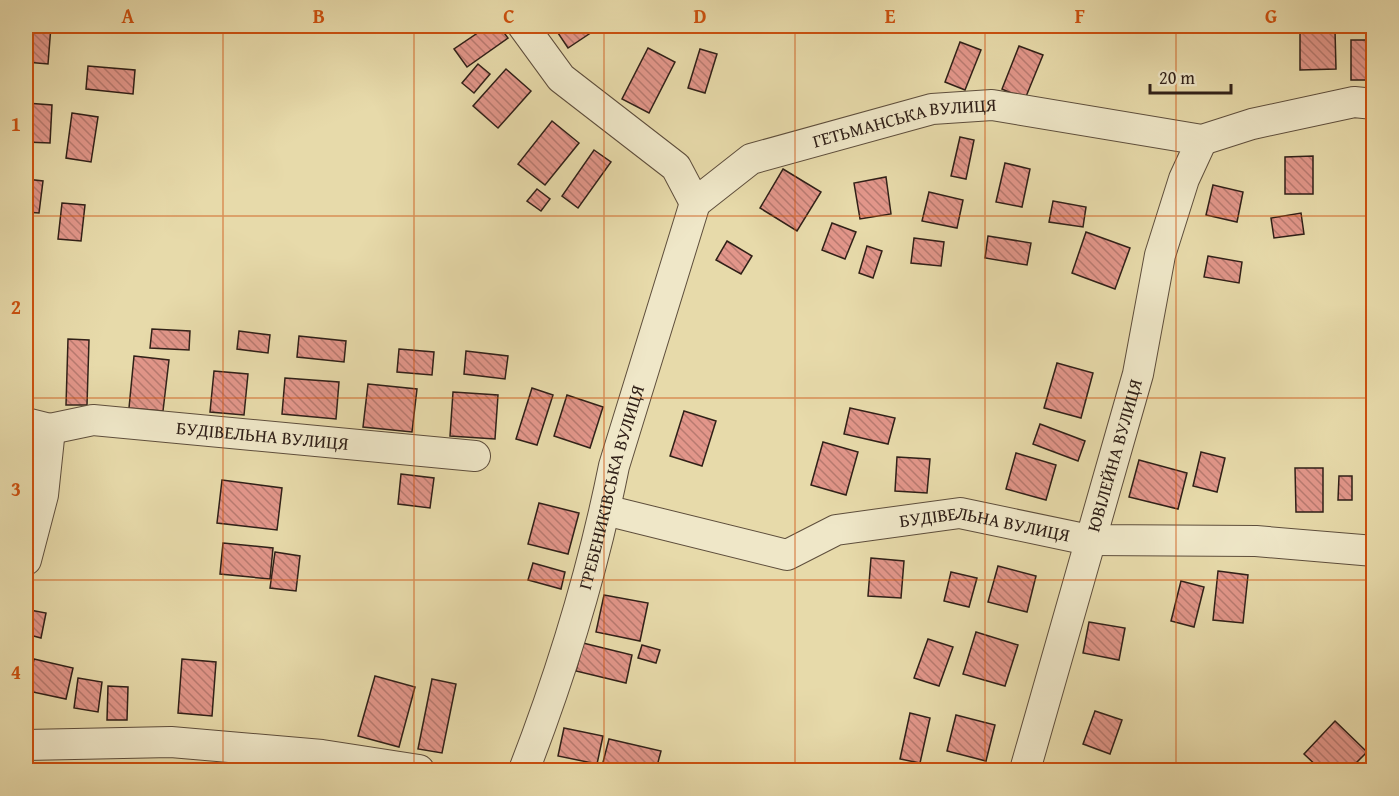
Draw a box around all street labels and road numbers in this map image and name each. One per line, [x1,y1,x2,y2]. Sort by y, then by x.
street label: ГЕТЬМАНСЬКА ВУЛИЦЯ [809,91,997,154]
street label: ЮВІЛЕЙНА ВУЛИЦЯ [1080,376,1149,535]
street label: ГРЕБЕНИКІВСЬКА ВУЛИЦЯ [571,381,651,593]
street label: БУДІВЕЛЬНА ВУЛИЦЯ [175,414,350,457]
street label: БУДІВЕЛЬНА ВУЛИЦЯ [898,499,1073,549]

